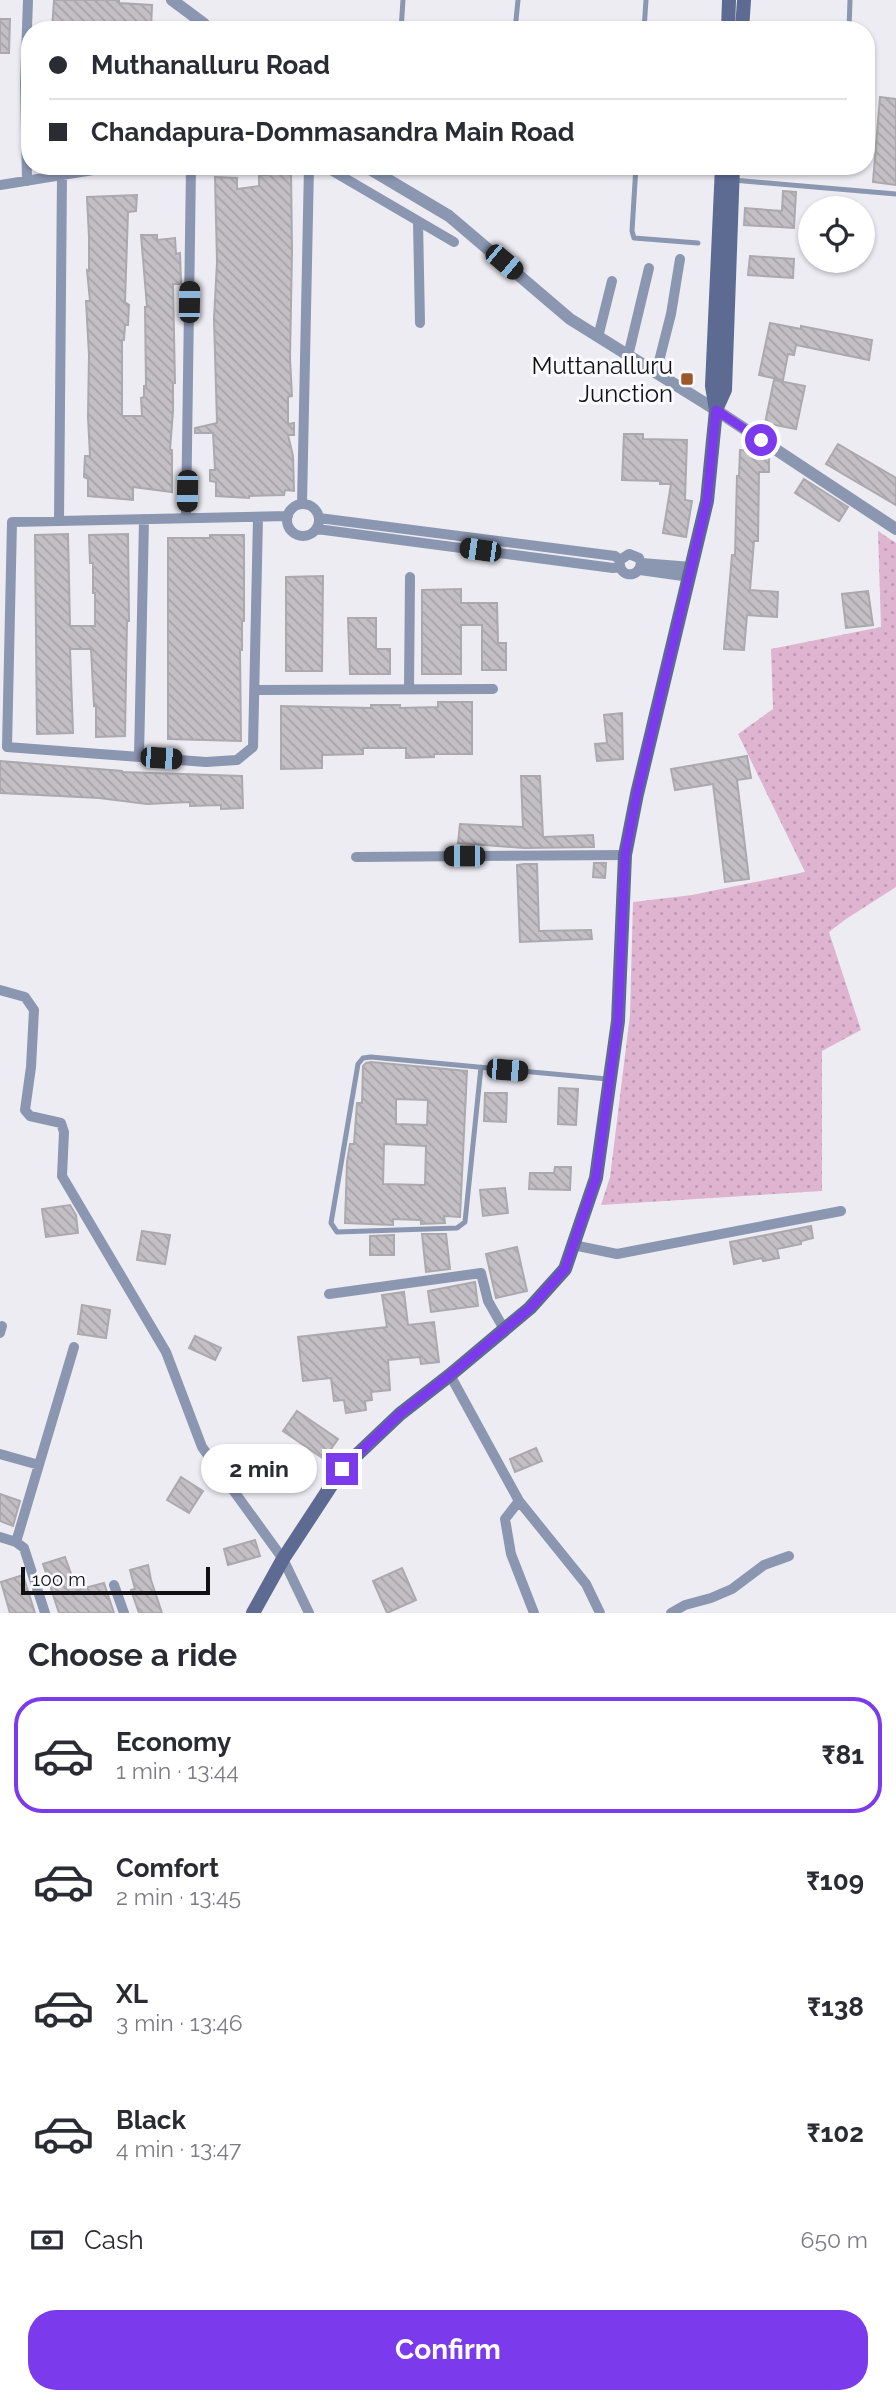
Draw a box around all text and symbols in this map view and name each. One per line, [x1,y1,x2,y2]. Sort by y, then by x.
text: Muthanalluru Road [91,50,330,80]
text: Chandapura-Dommasandra Main Road [91,117,574,147]
map controls [798,196,875,273]
button: locate [798,196,875,273]
car [482,240,527,284]
car [179,281,200,323]
place label: Muttanalluru Junction [531,351,673,408]
marker: Muttanalluru Junction [679,371,695,387]
route start [745,424,777,456]
car [177,470,198,512]
car [458,537,503,563]
car [140,746,183,770]
car [444,846,486,867]
car [486,1058,529,1082]
callout: 2 min [202,1444,318,1494]
route end [326,1453,358,1485]
text: 2 min [229,1455,289,1482]
scale bar [21,1564,210,1596]
text: 100 m [32,1568,86,1590]
text: Choose a ride [28,1636,237,1673]
icon: car [32,1724,95,1787]
text: Economy [116,1727,231,1757]
text: ₹81 [822,1740,864,1770]
text: 1 min · 13:44 [116,1757,239,1784]
icon: car [32,1850,95,1913]
text: Comfort [116,1853,219,1883]
text: ₹109 [806,1866,864,1896]
text: 2 min · 13:45 [116,1883,241,1910]
icon: car [32,1976,95,2039]
text: XL [116,1979,148,2009]
text: ₹138 [807,1992,864,2022]
text: 3 min · 13:46 [116,2009,243,2036]
icon: car [32,2102,95,2165]
text: Black [116,2105,186,2135]
text: ₹102 [807,2118,864,2148]
text: 4 min · 13:47 [116,2135,241,2162]
icon: cash [28,2221,66,2259]
text: Cash [84,2225,144,2255]
text: 650 m [801,2226,868,2253]
button: Confirm [28,2310,868,2390]

